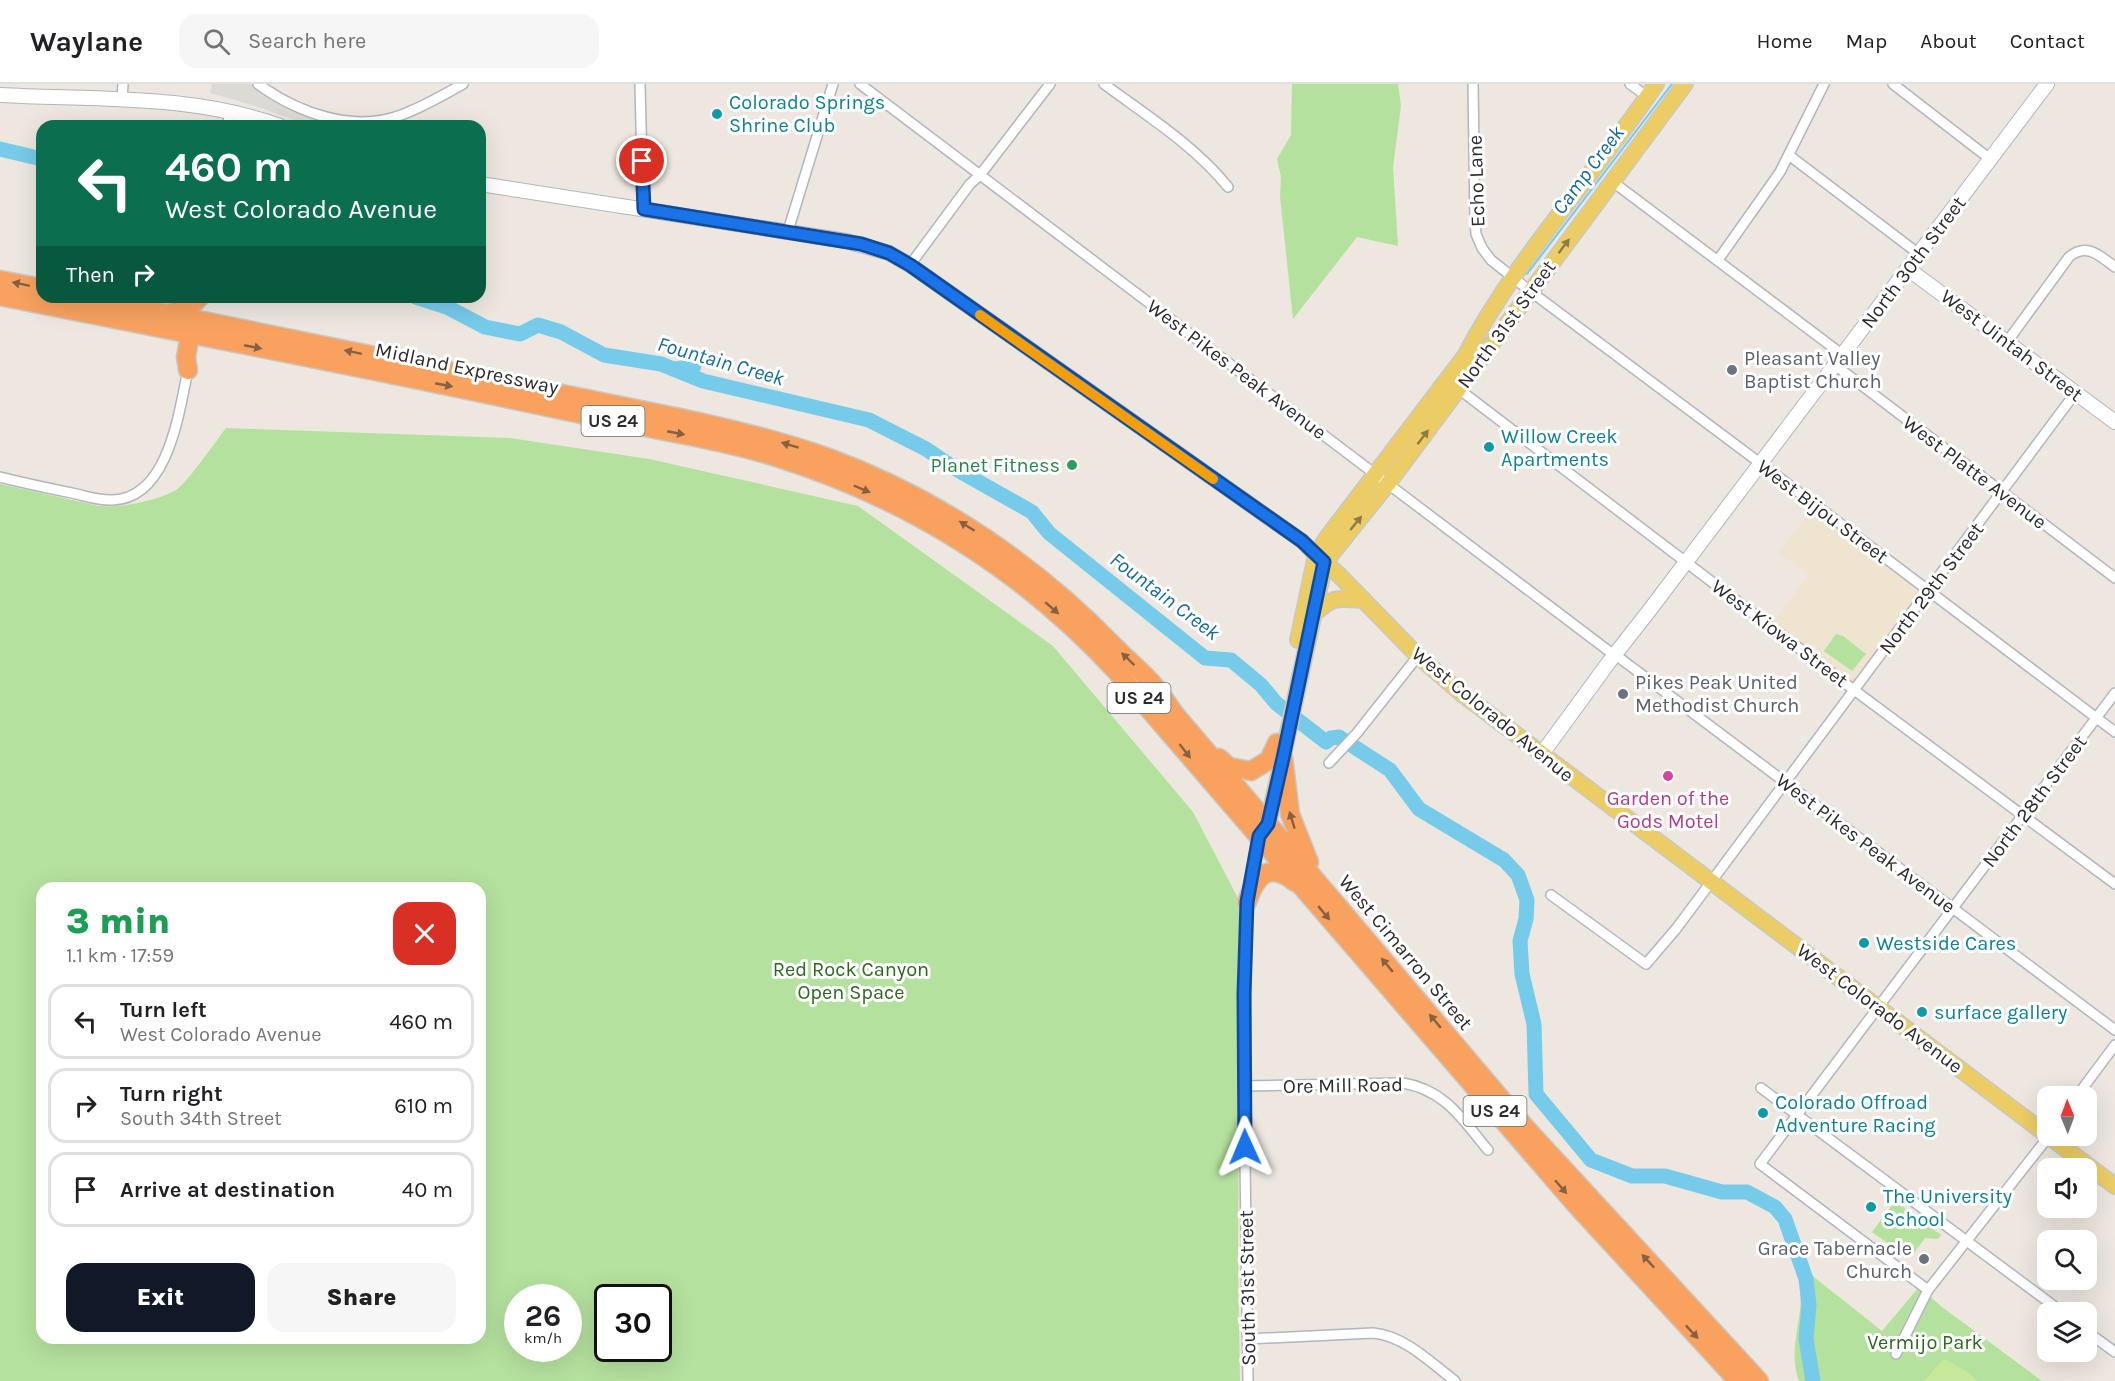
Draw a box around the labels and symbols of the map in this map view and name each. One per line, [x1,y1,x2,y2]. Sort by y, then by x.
place label: Colorado Springs Shrine Club [729,91,885,137]
marker: Colorado Springs Shrine Club [710,107,724,121]
water label: Camp Creek [1547,121,1629,219]
pin [616,135,667,186]
street label: Echo Lane [1463,135,1490,227]
street label: North 30th Street [1856,191,1971,333]
one-way arrow [1558,238,1571,254]
street label: North 31st Street [1452,256,1561,393]
one-way arrow [11,279,30,288]
street label: West Uintah Street [1936,285,2088,407]
street label: West Pikes Peak Avenue [1143,295,1331,444]
water label: Fountain Creek [655,331,787,391]
street label: Midland Expressway [373,338,561,399]
one-way arrow [243,343,262,352]
one-way arrow [344,346,362,356]
place label: Pleasant Valley Baptist Church [1744,347,1881,393]
marker: Pleasant Valley Baptist Church [1725,363,1739,377]
one-way arrow [435,381,454,390]
road number: US 24 [582,406,644,436]
street label: West Platte Avenue [1898,411,2051,534]
place label: Willow Creek Apartments [1501,425,1618,471]
one-way arrow [667,429,686,438]
one-way arrow [1417,429,1429,444]
one-way arrow [781,440,799,449]
marker: Willow Creek Apartments [1482,440,1496,454]
place label: Planet Fitness [930,454,1060,477]
street label: West Bijou Street [1753,455,1893,568]
marker: Planet Fitness [1065,458,1079,472]
one-way arrow [854,484,872,494]
one-way arrow [1350,515,1363,531]
street label: North 29th Street [1874,518,1989,659]
one-way arrow [959,520,975,531]
water label: Fountain Creek [1106,547,1225,645]
street label: West Kiowa Street [1707,575,1853,692]
one-way arrow [1044,601,1059,614]
street label: West Colorado Avenue [1407,642,1578,787]
one-way arrow [1121,653,1135,667]
place label: Pikes Peak United Methodist Church [1635,671,1799,717]
road number: US 24 [1108,683,1170,713]
marker: Pikes Peak United Methodist Church [1616,687,1630,701]
street label: North 28th Street [1977,730,2092,872]
one-way arrow [1178,743,1190,758]
marker: Garden of the Gods Motel [1661,769,1675,783]
street label: West Pikes Peak Avenue [1772,769,1960,918]
place label: Garden of the Gods Motel [1607,787,1729,833]
one-way arrow [1287,811,1296,829]
street label: West Cimarron Street [1334,870,1478,1035]
one-way arrow [1317,905,1330,921]
place label: Westside Cares [1876,932,2016,955]
marker: Westside Cares [1857,936,1871,950]
street label: West Colorado Avenue [1792,939,1967,1078]
one-way arrow [1381,957,1394,973]
park label: Red Rock Canyon Open Space [773,958,929,1004]
place label: surface gallery [1934,1001,2067,1024]
marker: surface gallery [1915,1005,1929,1019]
one-way arrow [1429,1014,1442,1029]
street label: Ore Mill Road [1283,1073,1403,1098]
north arrow [2037,1086,2097,1146]
place label: Colorado Offroad Adventure Racing [1775,1091,1936,1137]
road number: US 24 [1464,1096,1526,1126]
marker: Colorado Offroad Adventure Racing [1756,1106,1770,1120]
position arrow [1213,1115,1277,1179]
one-way arrow [1555,1180,1568,1195]
place label: The University School [1883,1185,2012,1231]
marker: The University School [1864,1200,1878,1214]
street label: South 31st Street [1235,1210,1260,1366]
place label: Grace Tabernacle Church [1758,1237,1912,1283]
marker: Grace Tabernacle Church [1917,1252,1931,1266]
one-way arrow [1641,1253,1655,1268]
speed limit sign: 30 [594,1284,672,1362]
one-way arrow [1685,1325,1699,1340]
park label: Vermijo Park [1867,1331,1983,1354]

